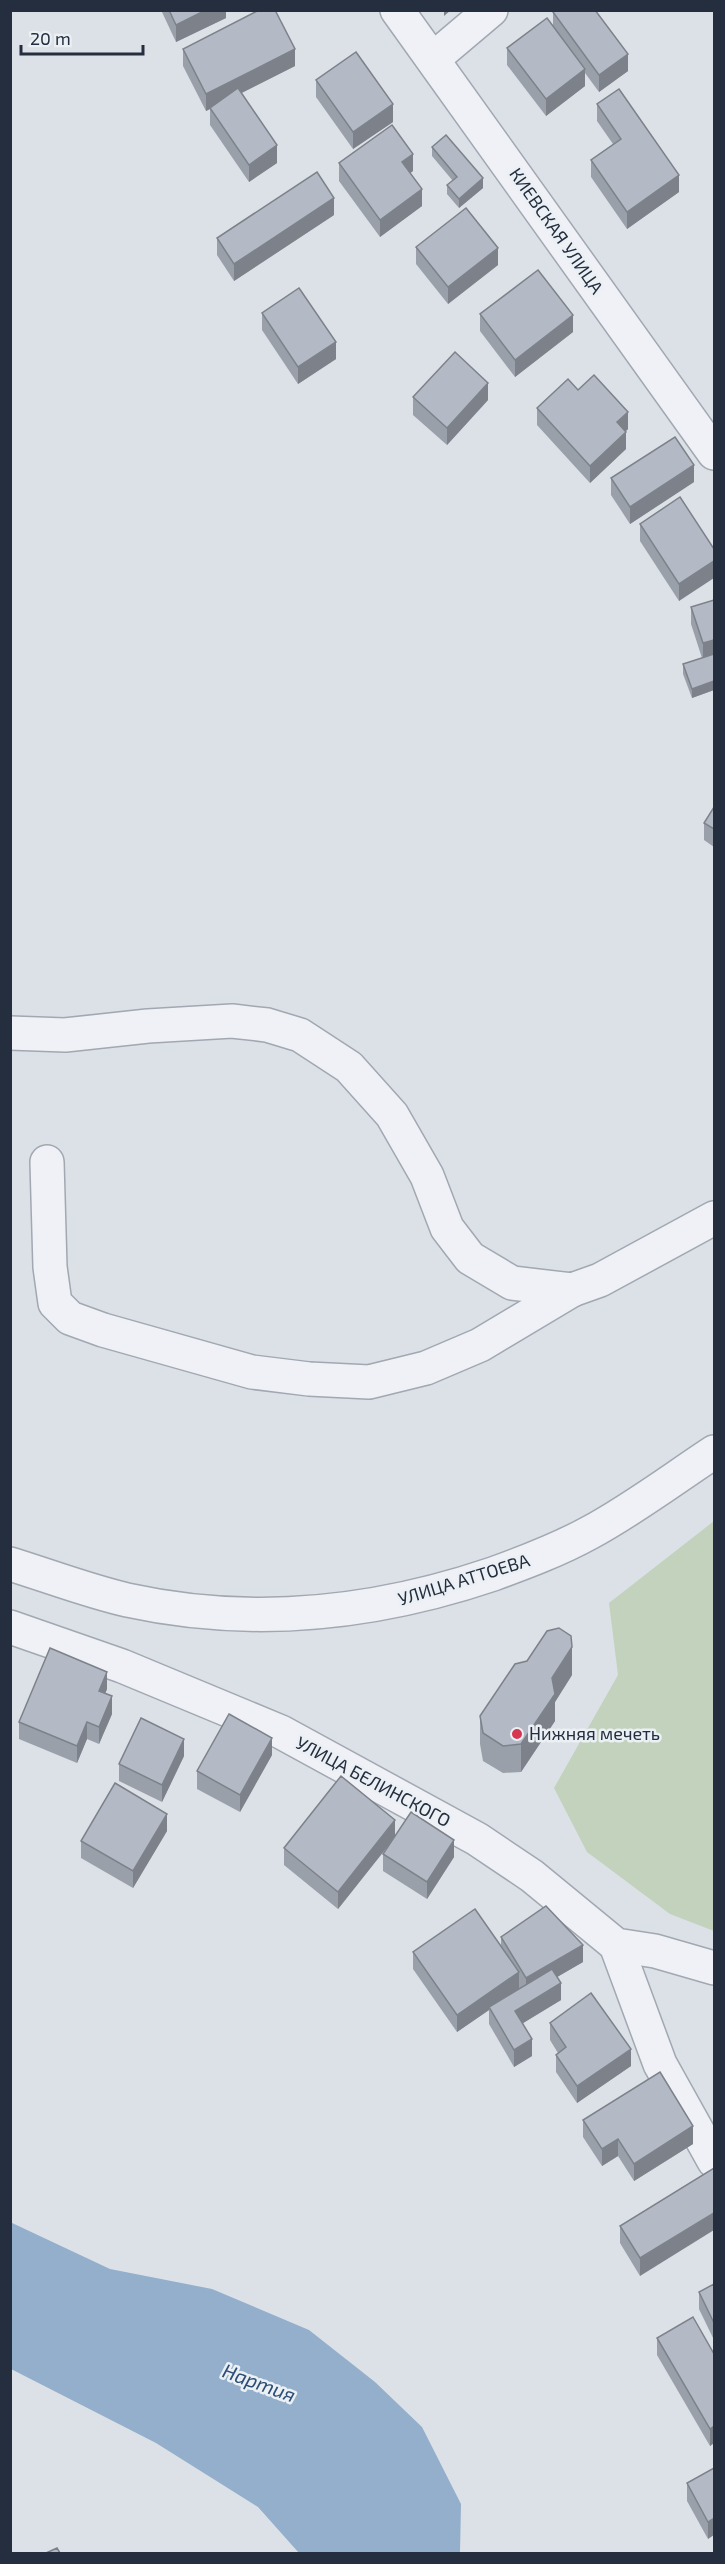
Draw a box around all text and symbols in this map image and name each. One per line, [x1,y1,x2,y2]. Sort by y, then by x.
scale bar [21,18,142,56]
text: 20 m [30,27,71,49]
street label: КИЕВСКАЯ УЛИЦА [505,163,609,298]
street label: УЛИЦА АТТОЕВА [395,1548,533,1610]
place label: Нижняя мечеть [529,1722,660,1744]
marker: Нижняя мечеть [510,1727,524,1741]
street label: УЛИЦА БЕЛИНСКОГО [292,1731,455,1831]
water label: Нартия [220,2358,299,2406]

